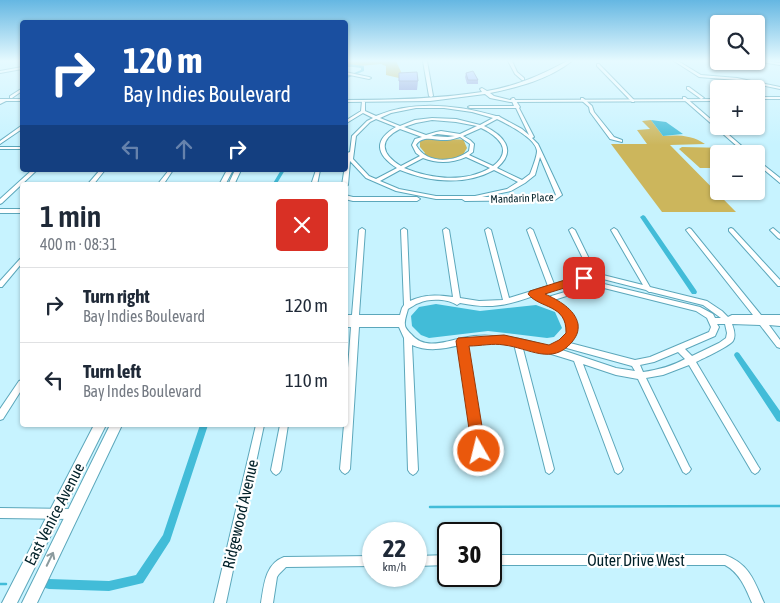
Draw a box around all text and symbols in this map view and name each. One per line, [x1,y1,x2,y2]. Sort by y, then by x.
map controls [710,15,765,200]
button: search [710,15,765,70]
icon: right [40,40,105,105]
text: 120 m [123,40,202,80]
button: + [710,80,765,135]
text: Bay Indies Boulevard [123,81,291,107]
icon: left [117,135,145,163]
icon: ahead [170,135,198,163]
icon: right [223,135,251,163]
button: − [710,145,765,200]
street label: Mandarin Place [490,191,554,205]
text: 1 min [40,199,101,233]
button: close [276,199,328,251]
text: 400 m · 08:31 [40,235,117,253]
pin [563,257,605,299]
icon: arrive [570,264,598,292]
text: Turn right [83,285,150,307]
icon: right [40,291,68,319]
text: 120 m [285,294,328,316]
text: Bay Indies Boulevard [83,307,205,325]
text: Turn left [83,360,141,382]
icon: left [40,366,68,394]
text: 110 m [285,369,328,391]
text: Bay Indes Boulevard [83,382,202,400]
position arrow [452,424,504,476]
street label: Ridgewood Avenue [219,458,262,571]
street label: East Venice Avenue [20,460,88,568]
speed limit sign: 30 [437,522,502,587]
text: 22 [383,534,406,562]
street label: Outer Drive West [587,551,685,569]
one-way arrow [46,552,56,567]
text: km/h [383,560,406,574]

